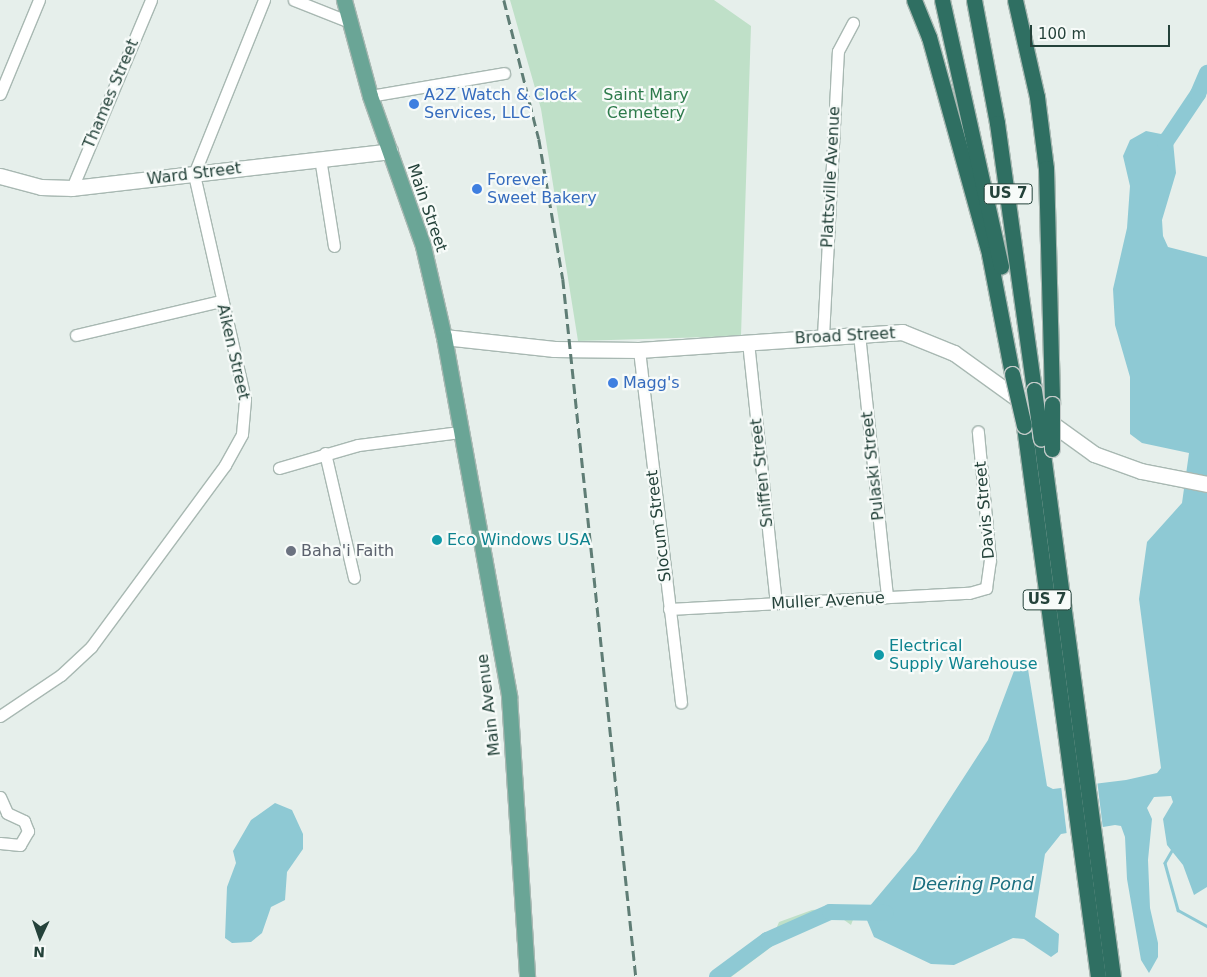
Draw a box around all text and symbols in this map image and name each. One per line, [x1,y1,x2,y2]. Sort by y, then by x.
scale bar [1032,15,1172,47]
text: 100 m [1038,25,1086,43]
street label: Thames Street [79,36,143,152]
place label: A2Z Watch & Clock Services, LLC [424,85,577,123]
park label: Saint Mary Cemetery [603,85,689,123]
marker: A2Z Watch & Clock Services, LLC [408,98,420,110]
street label: Plattsville Avenue [818,106,844,248]
street label: Ward Street [146,159,242,189]
street label: Main Street [403,161,451,255]
place label: Forever Sweet Bakery [487,170,597,208]
road number: US 7 [983,182,1033,206]
marker: Forever Sweet Bakery [471,183,483,195]
street label: Aiken Street [213,302,253,402]
street label: Broad Street [794,324,896,348]
place label: Magg's [623,373,680,393]
marker: Magg's [607,377,619,389]
street label: Pulaski Street [858,411,888,521]
street label: Sniffen Street [747,418,777,528]
street label: Davis Street [971,460,999,560]
street label: Slocum Street [643,469,675,583]
place label: Eco Windows USA [447,530,590,550]
marker: Eco Windows USA [431,534,443,546]
place label: Baha'i Faith [301,541,394,561]
marker: Baha'i Faith [285,545,297,557]
street label: Muller Avenue [771,588,885,614]
road number: US 7 [1022,588,1072,612]
place label: Electrical Supply Warehouse [889,636,1038,674]
marker: Electrical Supply Warehouse [873,649,885,661]
street label: Main Avenue [473,653,505,757]
water label: Deering Pond [912,873,1034,895]
north arrow [15,912,65,962]
text: N [33,944,45,960]

